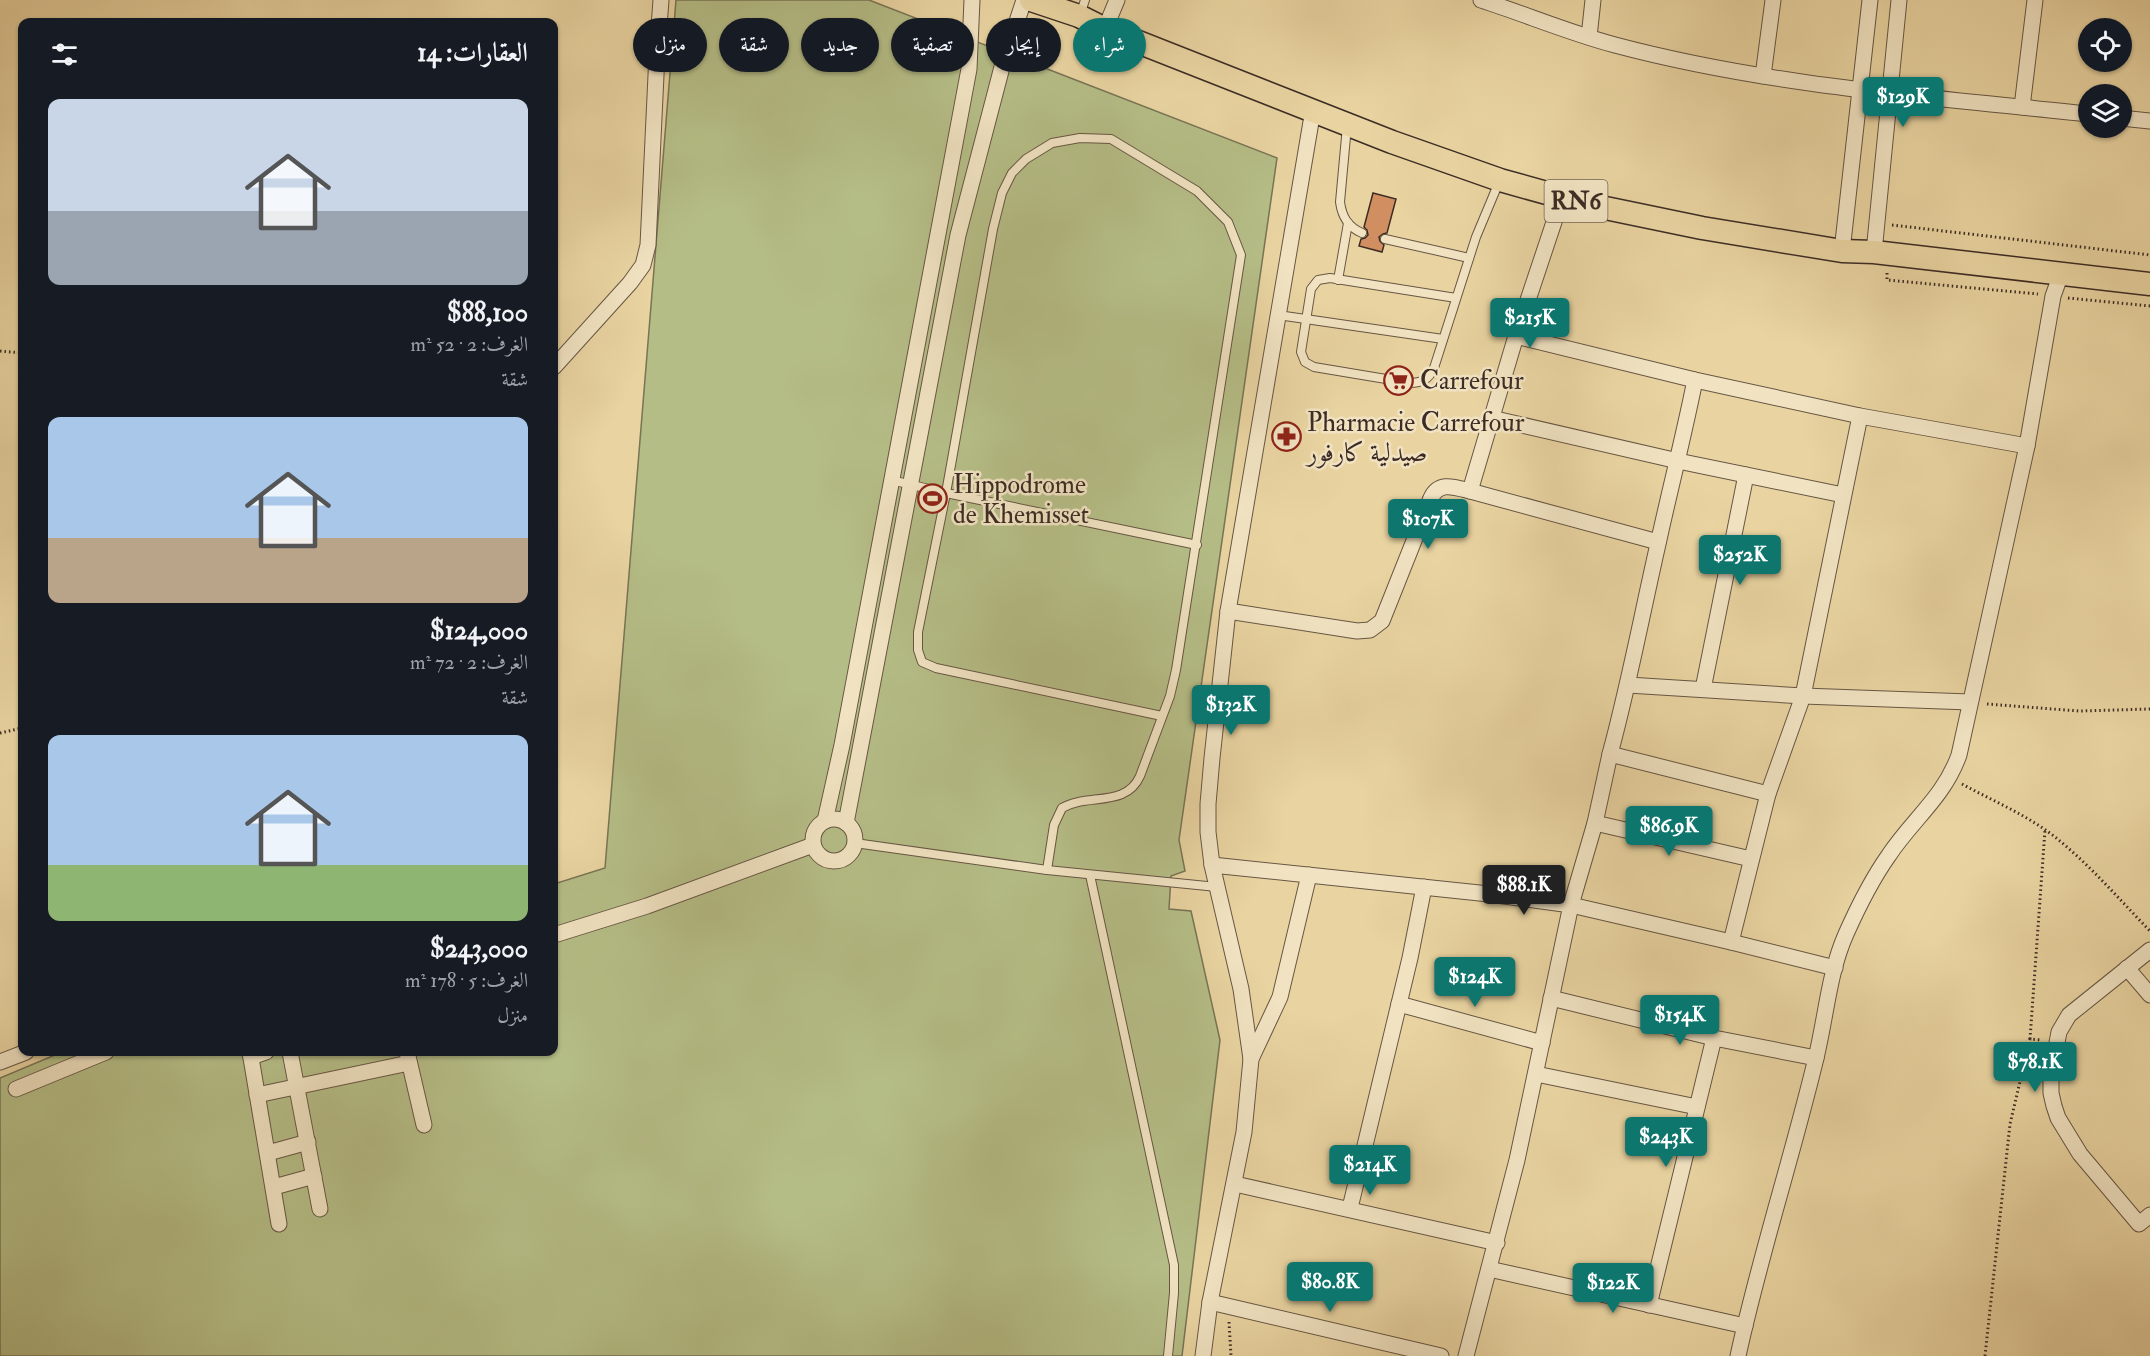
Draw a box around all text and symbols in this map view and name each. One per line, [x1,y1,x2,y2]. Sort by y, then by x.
chip: منزل [633,18,707,72]
chip: شقة [719,18,789,72]
chip: جديد [801,18,879,72]
chip: تصفية [891,18,974,72]
chip: إيجار [986,18,1061,72]
chip: شراء [1073,18,1146,72]
map controls [2078,18,2132,138]
button: locate [2078,18,2132,72]
text: العقارات: 14 [417,37,528,69]
icon: filters [48,38,81,71]
pin: $129K [1861,77,1945,128]
text: $129K [1877,84,1929,109]
button: layers [2078,84,2132,138]
icon: home [234,138,342,246]
road number: RN6 [1544,180,1608,222]
text: $88,100 [447,297,528,329]
pin: $215K [1488,298,1572,349]
text: $215K [1504,305,1556,330]
text: الغرف: 2 · 52 m² [410,332,528,357]
supermarket icon: Carrefour [1383,364,1415,396]
place label: Carrefour [1420,365,1524,397]
text: شقة [502,367,528,392]
place label: Pharmacie Carrefour صيدلية كارفور [1304,407,1525,469]
pharmacy icon: Pharmacie Carrefour صيدلية كارفور [1270,421,1302,453]
icon: home [234,456,342,564]
place label: Hippodrome de Khemisset [953,469,1089,531]
sports icon: Hippodrome de Khemisset [916,483,948,515]
pin: $107K [1386,499,1470,550]
text: $107K [1402,506,1454,531]
pin: $252K [1698,535,1782,586]
text: $252K [1713,542,1767,567]
text: $124,000 [430,615,528,647]
text: الغرف: 2 · 72 m² [410,650,528,675]
text: شقة [502,685,528,710]
pin: $132K [1189,685,1273,736]
text: $132K [1206,692,1256,717]
icon: home [234,774,342,882]
pin: $86.9K [1620,806,1718,857]
text: $86.9K [1640,813,1698,838]
pin: $88.1K [1475,865,1573,916]
text: $88.1K [1496,872,1552,897]
text: $243,000 [430,933,528,965]
pin: $124K [1433,957,1517,1008]
text: $124K [1448,964,1502,989]
text: الغرف: 5 · 178 m² [405,968,528,993]
pin: $154K [1638,995,1722,1046]
text: $154K [1654,1002,1706,1027]
text: منزل [497,1003,528,1028]
pin: $78.1K [1986,1042,2084,1093]
text: $78.1K [2008,1049,2062,1074]
pin: $243K [1624,1117,1708,1168]
text: $243K [1639,1124,1693,1149]
pin: $214K [1328,1145,1412,1196]
text: $214K [1343,1152,1397,1177]
pin: $80.8K [1281,1262,1379,1313]
pin: $122K [1571,1263,1655,1314]
text: $80.8K [1301,1269,1359,1294]
text: $122K [1587,1270,1639,1295]

